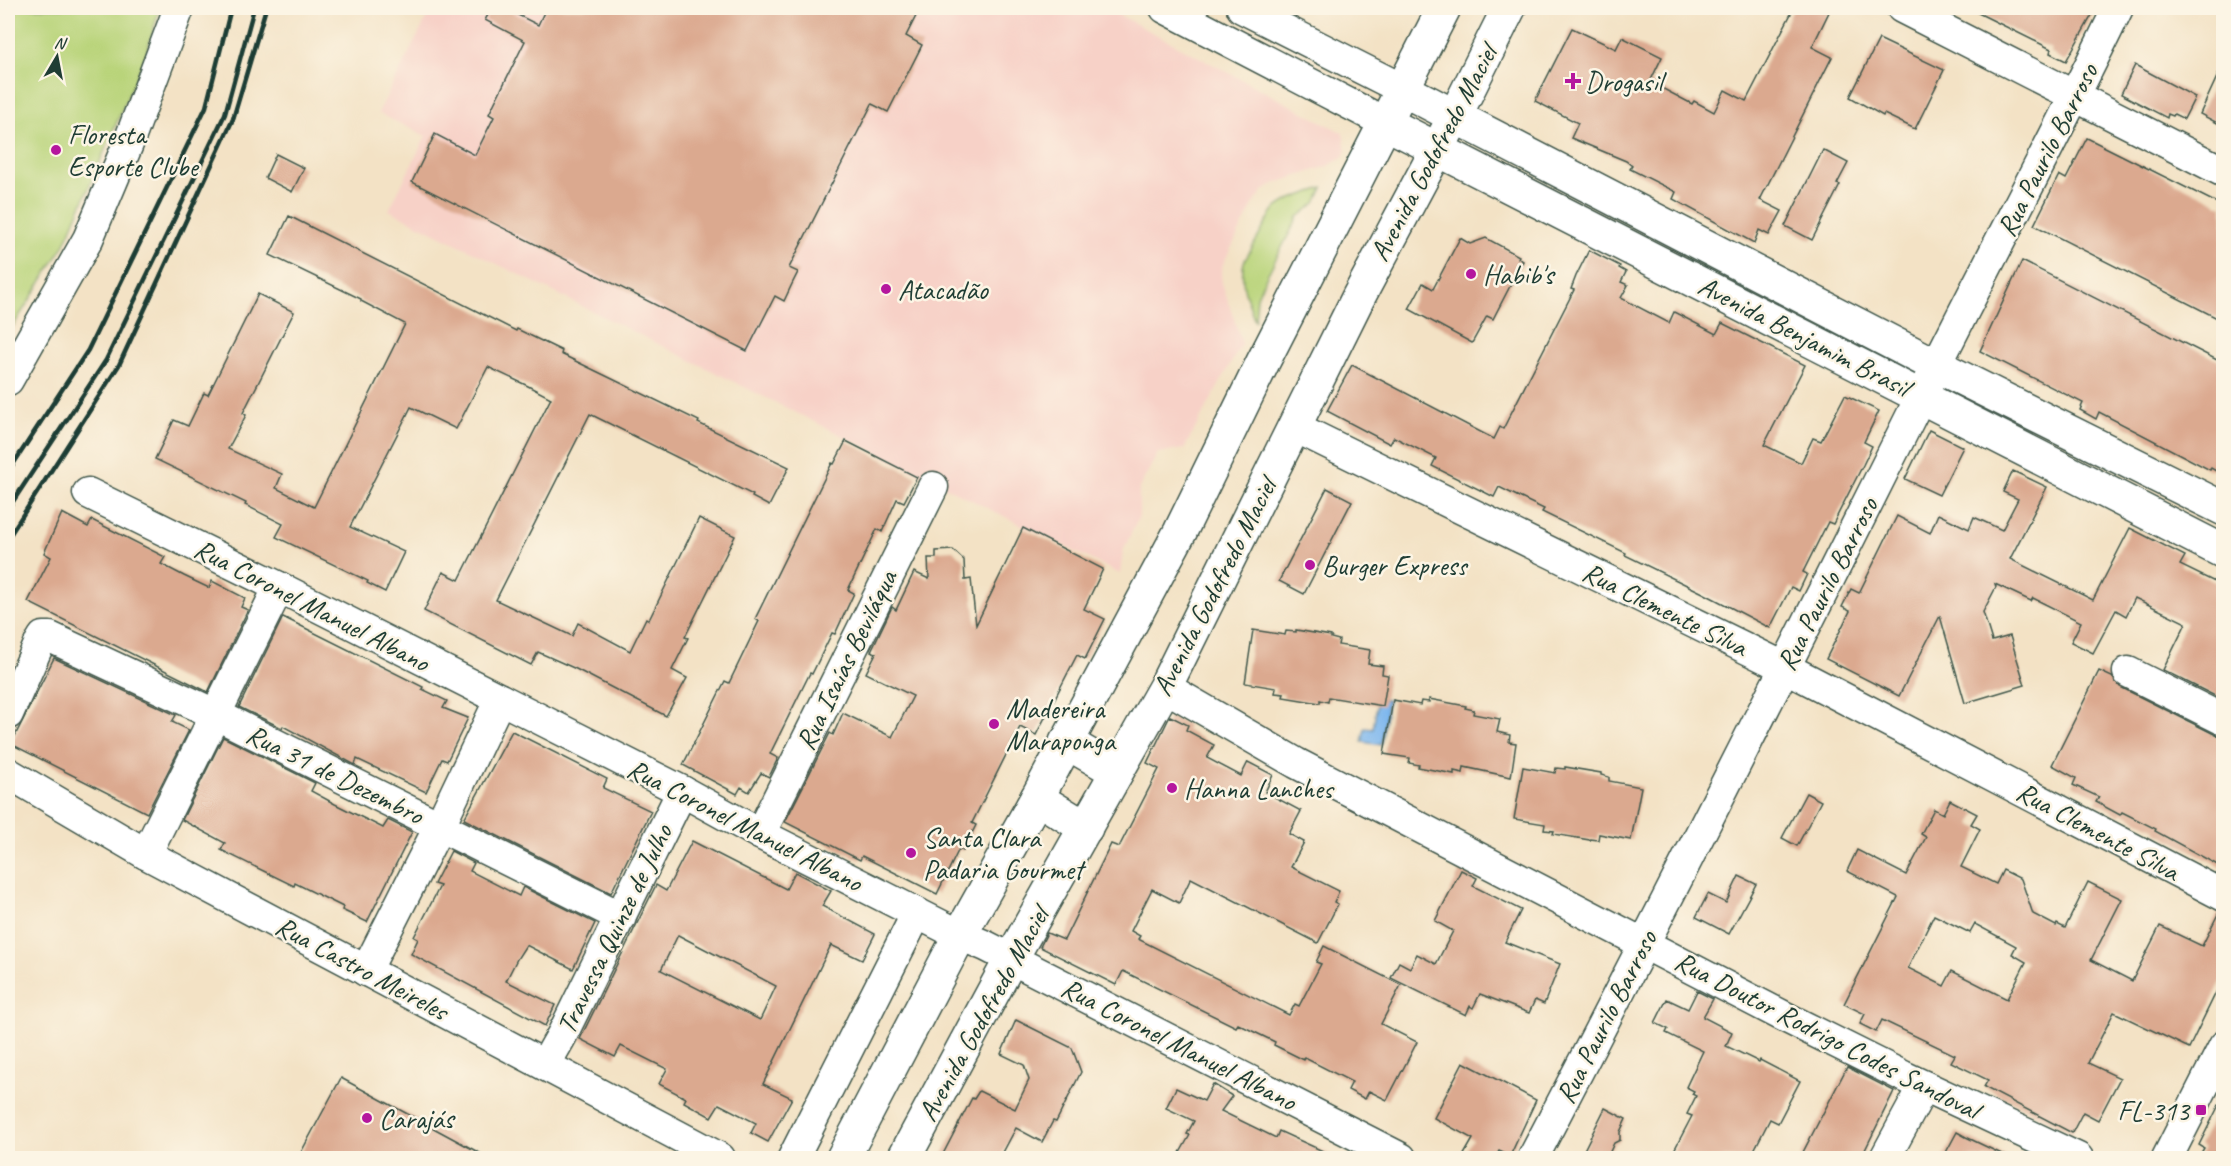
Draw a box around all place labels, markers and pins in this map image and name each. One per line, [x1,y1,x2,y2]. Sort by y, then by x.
place label: Drogasil [1585,64,1667,99]
marker: Drogasil [1566,74,1580,88]
place label: Floresta Esporte Clube [68,117,200,184]
marker: Floresta Esporte Clube [49,143,63,157]
place label: Habib's [1483,257,1556,292]
marker: Habib's [1464,267,1478,281]
place label: Atacadão [898,272,990,307]
marker: Atacadão [879,282,893,296]
place label: Burger Express [1322,548,1469,583]
marker: Burger Express [1303,558,1317,572]
place label: Madereira Maraponga [1006,691,1117,758]
marker: Madereira Maraponga [987,717,1001,731]
place label: Hanna Lanches [1184,771,1335,806]
marker: Hanna Lanches [1165,781,1179,795]
place label: Santa Clara Padaria Gourmet [923,820,1087,887]
marker: Santa Clara Padaria Gourmet [904,846,918,860]
place label: FL-313 [2117,1093,2191,1128]
place label: Carajás [379,1101,456,1136]
marker: FL-313 [2194,1103,2208,1117]
marker: Carajás [360,1111,374,1125]

